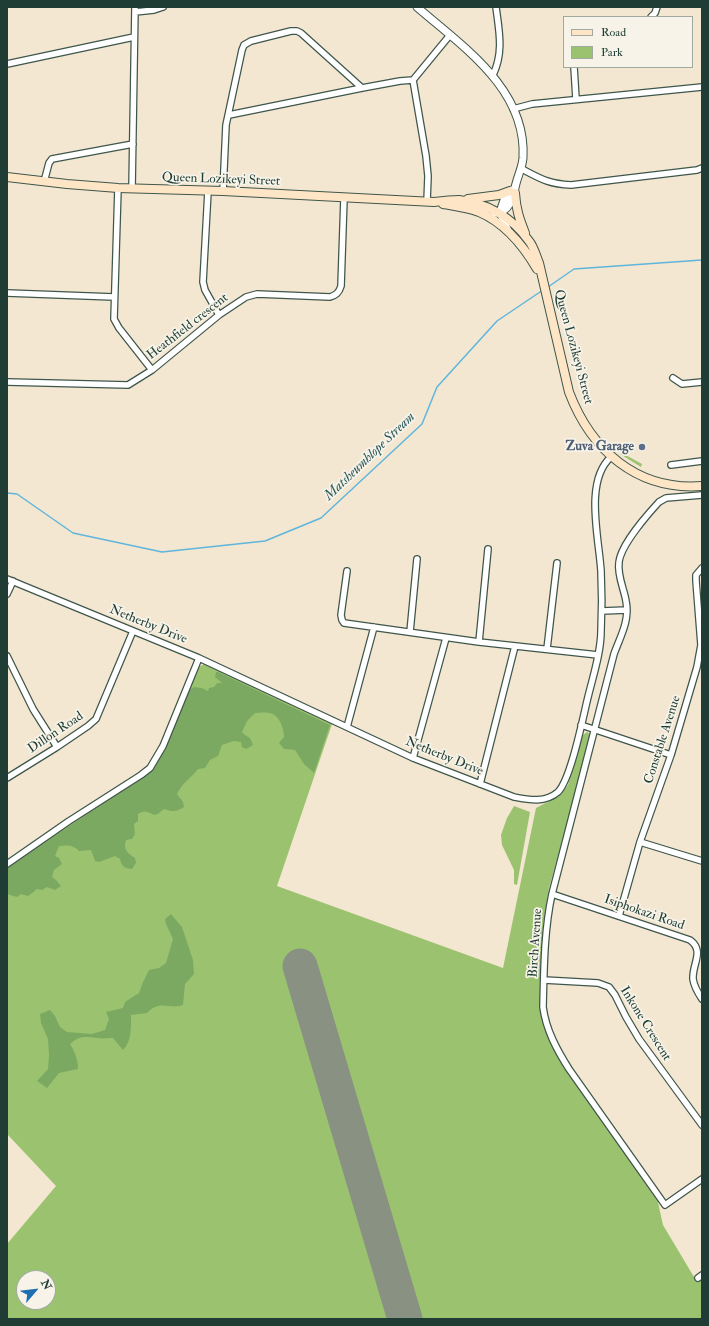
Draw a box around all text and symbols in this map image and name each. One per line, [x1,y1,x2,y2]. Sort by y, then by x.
legend [563,16,693,68]
text: Road [601,25,626,40]
text: Park [601,45,623,60]
street label: Queen Lozikeyi Street [162,170,280,190]
street label: Queen Lozikeyi Street [550,288,596,406]
street label: Heathfield crescent [144,290,232,364]
water label: Matsheumhlope Stream [321,409,419,505]
place label: Zuva Garage [566,439,634,455]
marker: Zuva Garage [637,442,647,452]
street label: Netherby Drive [107,602,189,648]
street label: Constable Avenue [641,694,685,786]
street label: Dillon Road [25,709,87,757]
street label: Netherby Drive [403,734,485,780]
street label: Isiphokazi Road [602,892,686,934]
street label: Birch Avenue [526,908,546,978]
street label: Inkone Crescent [616,984,674,1064]
north arrow [16,1270,56,1310]
text: N [38,1277,54,1292]

